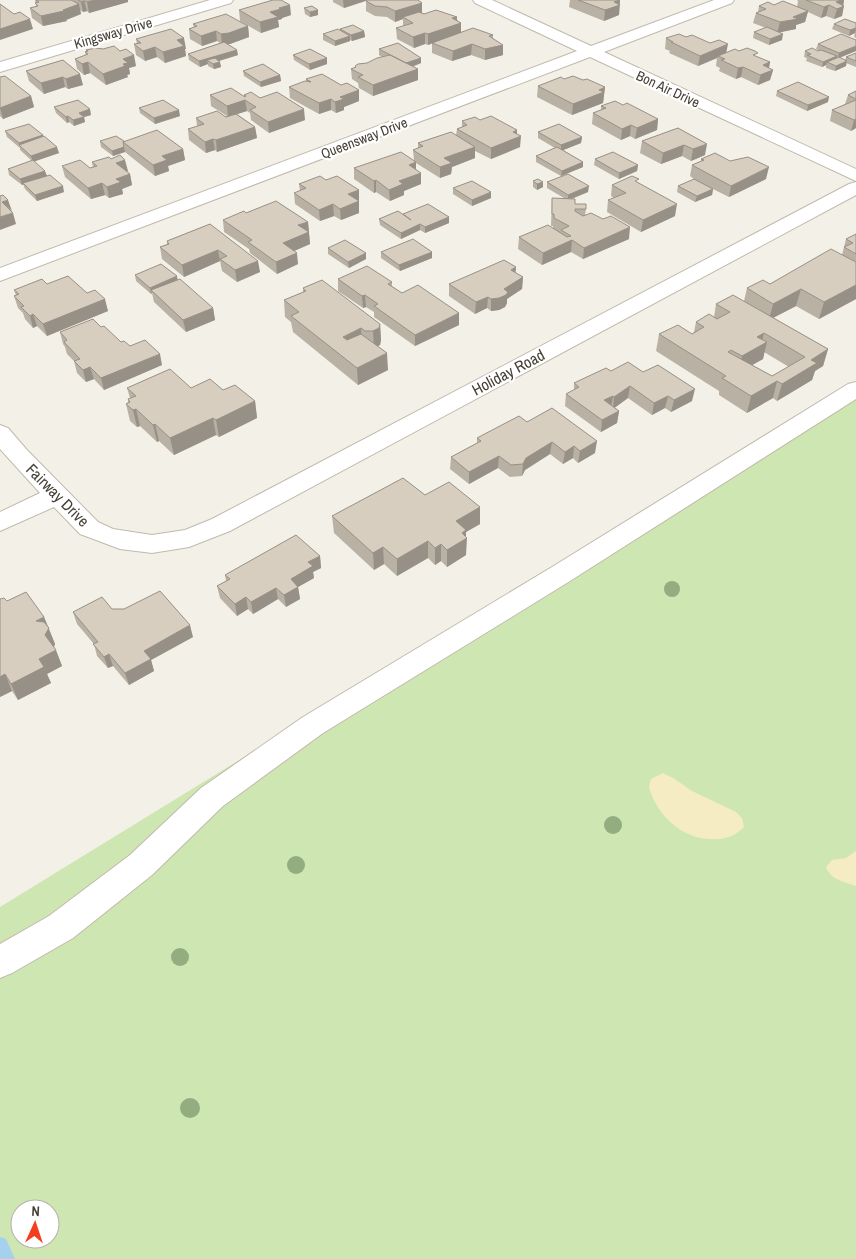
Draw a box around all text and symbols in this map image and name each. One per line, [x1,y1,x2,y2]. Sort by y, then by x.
street label: Kingsway Drive [72,13,154,53]
street label: Bon Air Drive [633,66,703,112]
street label: Queensway Drive [318,113,410,163]
street label: Holiday Road [468,344,548,400]
street label: Fairway Drive [22,459,94,531]
north arrow [10,1199,60,1249]
text: N [31,1202,40,1220]

